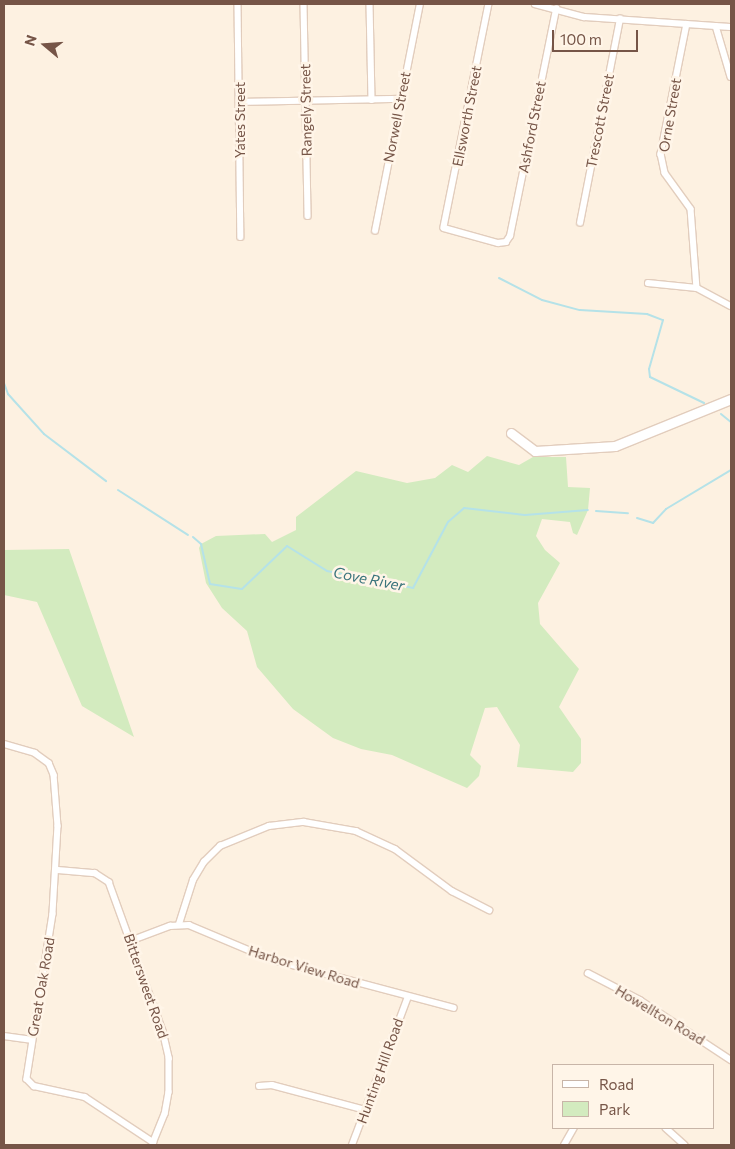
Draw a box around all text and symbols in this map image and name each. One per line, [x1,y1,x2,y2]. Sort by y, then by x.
north arrow [20,20,70,70]
scale bar [555,20,641,52]
text: 100 m [560,30,602,48]
text: N [21,33,40,48]
street label: Rangely Street [297,64,315,156]
street label: Ellsworth Street [449,64,485,168]
street label: Norwell Street [380,70,414,164]
street label: Trescott Street [583,72,617,170]
street label: Orne Street [655,77,685,153]
street label: Ashford Street [515,80,549,174]
street label: Yates Street [232,82,248,158]
water label: Cove River [332,563,406,595]
street label: Bittersweet Road [120,931,172,1041]
street label: Great Oak Road [24,936,58,1038]
street label: Harbor View Road [246,942,362,992]
street label: Howellton Road [612,982,708,1048]
street label: Hunting Hill Road [353,1016,407,1126]
legend [552,1064,715,1129]
text: Road [599,1075,634,1093]
text: Park [599,1100,630,1118]

